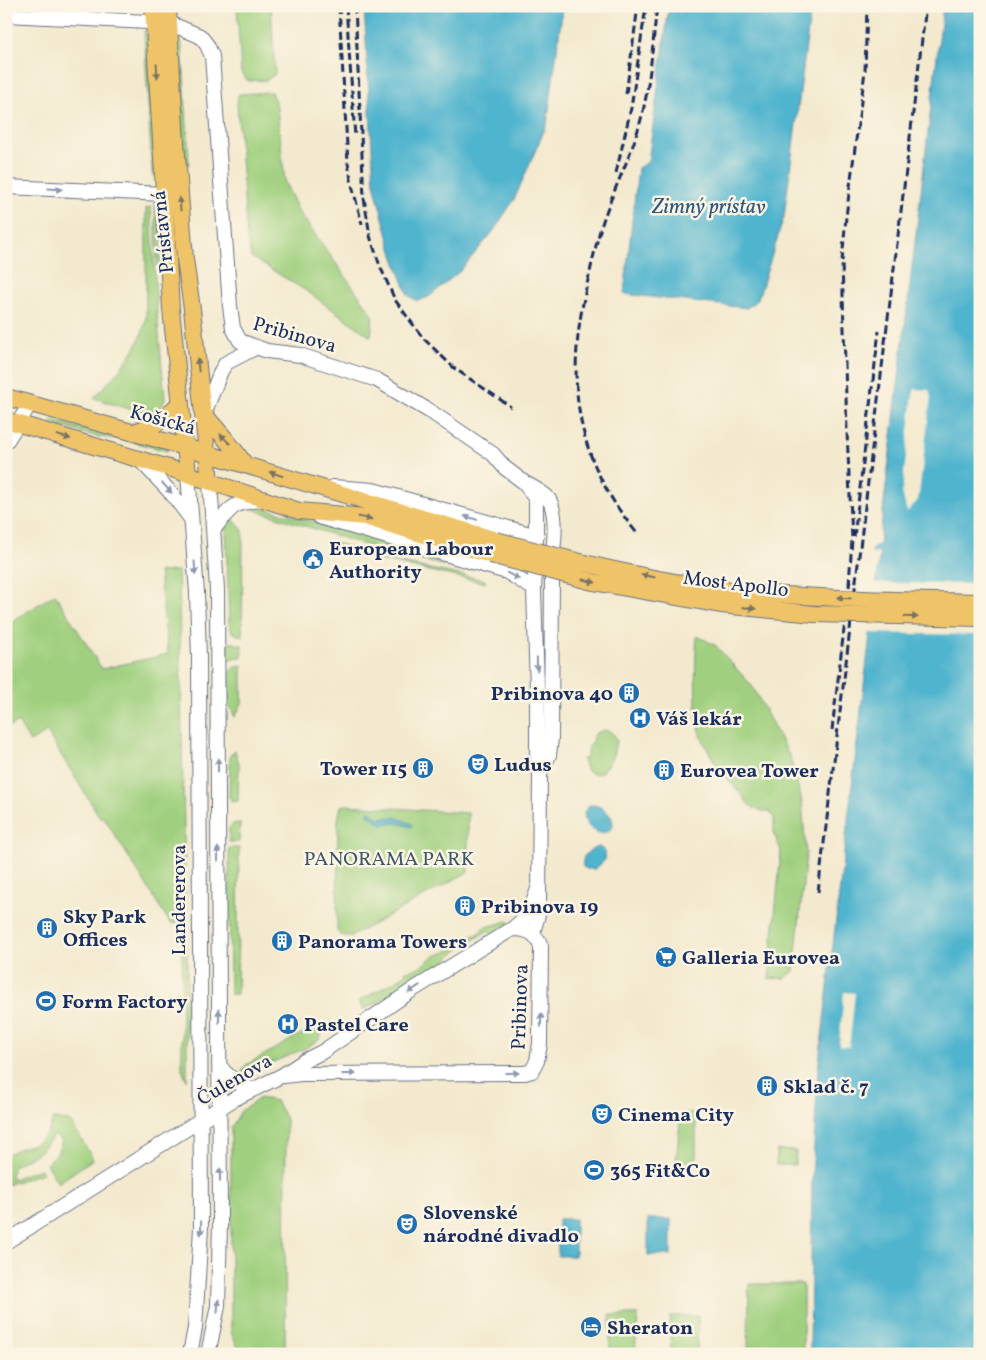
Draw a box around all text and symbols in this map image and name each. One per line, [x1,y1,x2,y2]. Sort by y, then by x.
one-way arrow [154,63,162,79]
one-way arrow [47,185,63,193]
street label: Prístavná [146,189,182,275]
water label: Zimný prístav [651,193,766,222]
one-way arrow [176,195,184,211]
street label: Pribinova [249,311,340,361]
one-way arrow [194,357,202,373]
street label: Košická [126,399,199,443]
one-way arrow [219,433,231,445]
one-way arrow [57,434,72,442]
one-way arrow [268,470,283,478]
one-way arrow [161,482,173,494]
one-way arrow [463,513,478,521]
one-way arrow [358,514,373,522]
place label: European Labour Authority [329,536,494,587]
public building icon: European Labour Authority [301,547,325,571]
one-way arrow [192,560,200,576]
street label: Most Apollo [681,565,790,605]
one-way arrow [506,572,521,580]
one-way arrow [639,572,655,580]
one-way arrow [582,577,597,585]
one-way arrow [835,594,851,602]
one-way arrow [742,604,758,612]
one-way arrow [904,613,920,621]
one-way arrow [533,656,541,672]
place label: Pribinova 40 [491,681,613,709]
building icon: Pribinova 40 [617,681,641,705]
hospital icon: Váš lekár [628,706,652,730]
place label: Váš lekár [656,706,742,734]
theatre icon: Ludus [466,752,490,776]
place label: Ludus [494,752,552,780]
one-way arrow [214,756,222,772]
place label: Tower 115 [320,756,407,784]
building icon: Tower 115 [411,756,435,780]
building icon: Eurovea Tower [652,758,676,782]
place label: Eurovea Tower [680,758,819,786]
street label: Landererova [166,844,194,956]
one-way arrow [214,846,222,862]
park label: PANORAMA PARK [304,846,475,874]
building icon: Pribinova 19 [453,894,477,918]
place label: Pribinova 19 [481,894,598,922]
place label: Sky Park Offices [63,904,146,955]
building icon: Sky Park Offices [35,916,59,940]
building icon: Panorama Towers [270,929,294,953]
place label: Panorama Towers [298,929,467,957]
supermarket icon: Galleria Eurovea [654,945,678,969]
place label: Galleria Eurovea [682,945,840,973]
street label: Pribinova [506,964,536,1050]
one-way arrow [407,984,421,994]
sports icon: Form Factory [34,989,58,1013]
place label: Form Factory [62,989,187,1017]
one-way arrow [215,1008,223,1024]
hospital icon: Pastel Care [276,1012,300,1036]
place label: Pastel Care [304,1012,409,1040]
one-way arrow [537,1012,545,1028]
street label: Čulenova [192,1048,278,1114]
one-way arrow [504,1069,520,1077]
one-way arrow [342,1070,358,1078]
building icon: Sklad č. 7 [755,1074,779,1098]
place label: Sklad č. 7 [783,1074,869,1102]
theatre icon: Cinema City [590,1102,614,1126]
place label: Cinema City [618,1102,734,1130]
sports icon: 365 Fit&Co [582,1158,606,1182]
place label: 365 Fit&Co [610,1158,710,1186]
one-way arrow [216,1167,224,1183]
place label: Slovenské národné divadlo [423,1200,579,1251]
theatre icon: Slovenské národné divadlo [395,1212,419,1236]
one-way arrow [196,1220,204,1236]
one-way arrow [214,1298,222,1314]
hotel icon: Sheraton [579,1315,603,1339]
place label: Sheraton [607,1315,693,1343]

